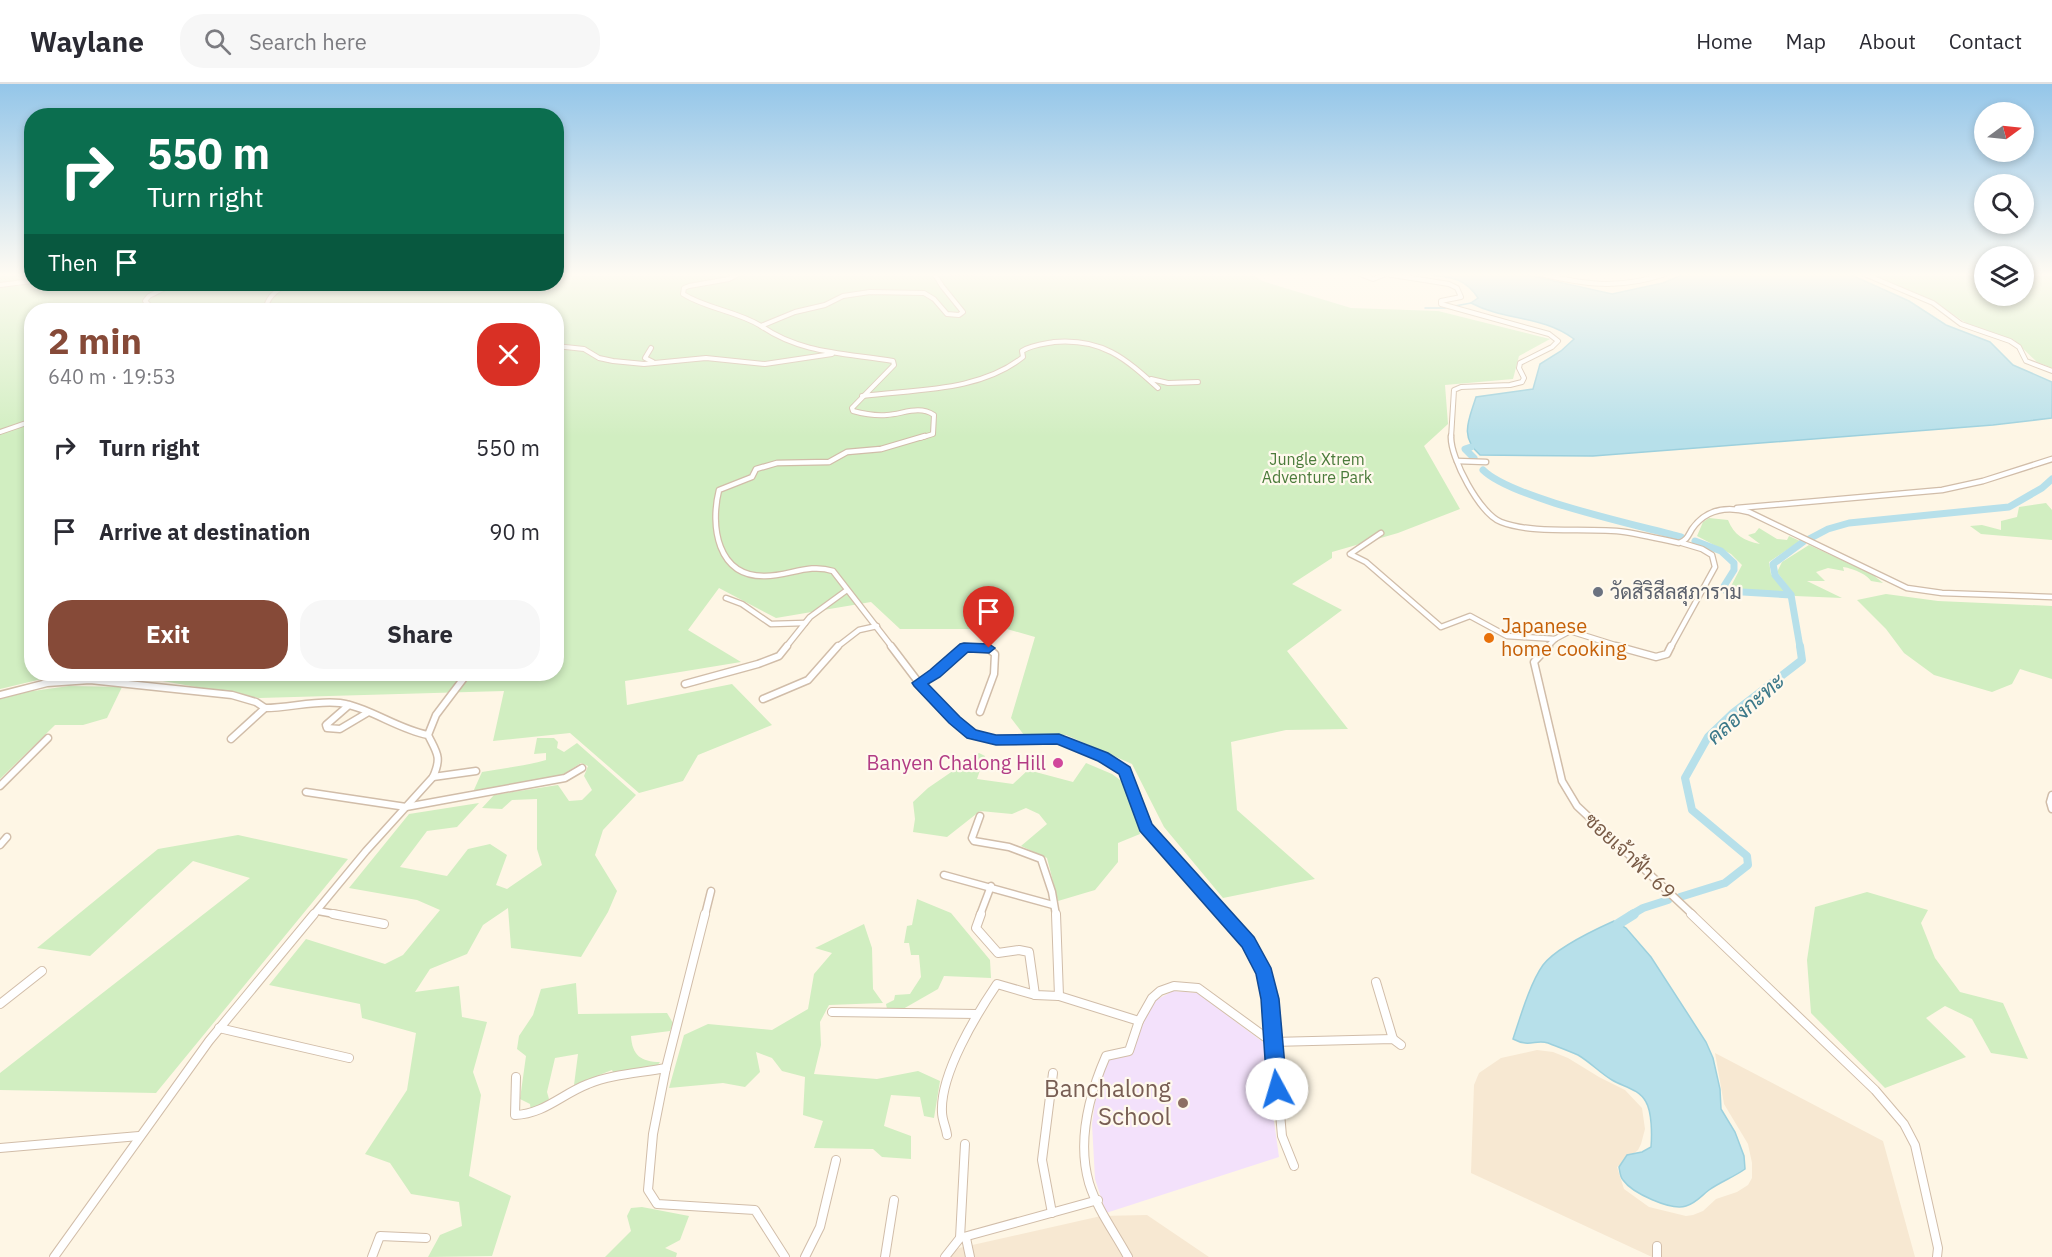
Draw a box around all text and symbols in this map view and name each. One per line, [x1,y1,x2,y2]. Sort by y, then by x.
search box [180,14,600,68]
text: Waylane [30,23,144,60]
icon: search [201,25,234,58]
text: Search here [249,27,367,56]
text: Home [1696,27,1753,55]
text: Map [1786,27,1826,55]
text: About [1859,27,1916,55]
text: Contact [1949,27,2022,55]
north arrow [1974,102,2034,162]
map controls [1974,102,2034,306]
text: 550 m [147,126,270,181]
icon: right [48,132,126,210]
button: search [1974,174,2034,234]
text: Turn right [147,179,264,214]
icon: arrive [110,246,143,279]
button: layers [1974,246,2034,306]
text: Then [48,248,98,277]
text: 2 min [48,317,142,364]
button: close [477,323,540,386]
text: 640 m · 19:53 [48,363,176,390]
icon: right [48,431,81,464]
text: Turn right [99,433,200,462]
text: 550 m [476,433,540,462]
park label: Jungle Xtrem Adventure Park [1262,449,1373,487]
icon: arrive [48,515,81,548]
text: Arrive at destination [99,517,310,546]
text: 90 m [489,517,540,546]
place label: วัดสิริสีลสุภาราม [1610,578,1742,606]
marker: วัดสิริสีลสุภาราม [1591,585,1605,599]
pin [963,586,1014,648]
icon: arrive [972,595,1005,628]
button: Exit [48,600,288,669]
button: Share [300,600,540,669]
place label: Japanese home cooking [1501,612,1627,662]
marker: Japanese home cooking [1482,631,1496,645]
water label: คลองกะทะ [1700,666,1791,750]
place label: Banyen Chalong Hill [866,749,1046,776]
marker: Banyen Chalong Hill [1051,756,1065,770]
street label: ซอยเจ้าฟ้า 69 [1579,806,1682,905]
position arrow [1245,1057,1309,1121]
place label: Banchalong School [1044,1072,1171,1132]
marker: Banchalong School [1176,1096,1190,1110]

